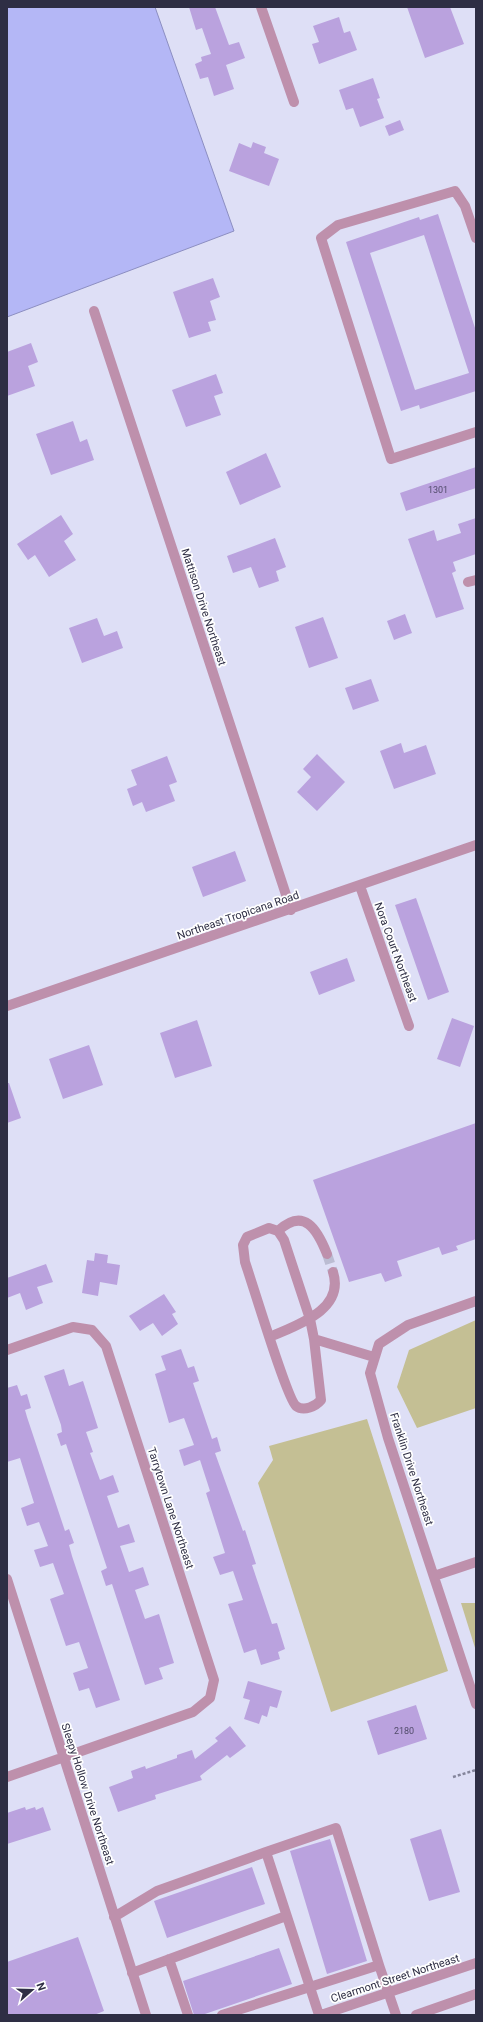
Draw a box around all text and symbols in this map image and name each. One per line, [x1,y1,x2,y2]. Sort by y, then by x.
house number: 1301 [428,485,448,495]
street label: Mattison Drive Northeast [178,547,229,668]
street label: Northeast Tropicana Road [176,888,301,942]
street label: Nora Court Northeast [371,901,420,1004]
street label: Franklin Drive Northeast [387,1411,436,1527]
street label: Tarrytown Lane Northeast [145,1446,196,1571]
street label: Sleepy Hollow Drive Northeast [58,1722,117,1867]
house number: 2180 [394,1726,414,1736]
street label: Clearmont Street Northeast [329,1951,461,2005]
north arrow [12,1970,52,2010]
text: N [33,1981,48,1993]

